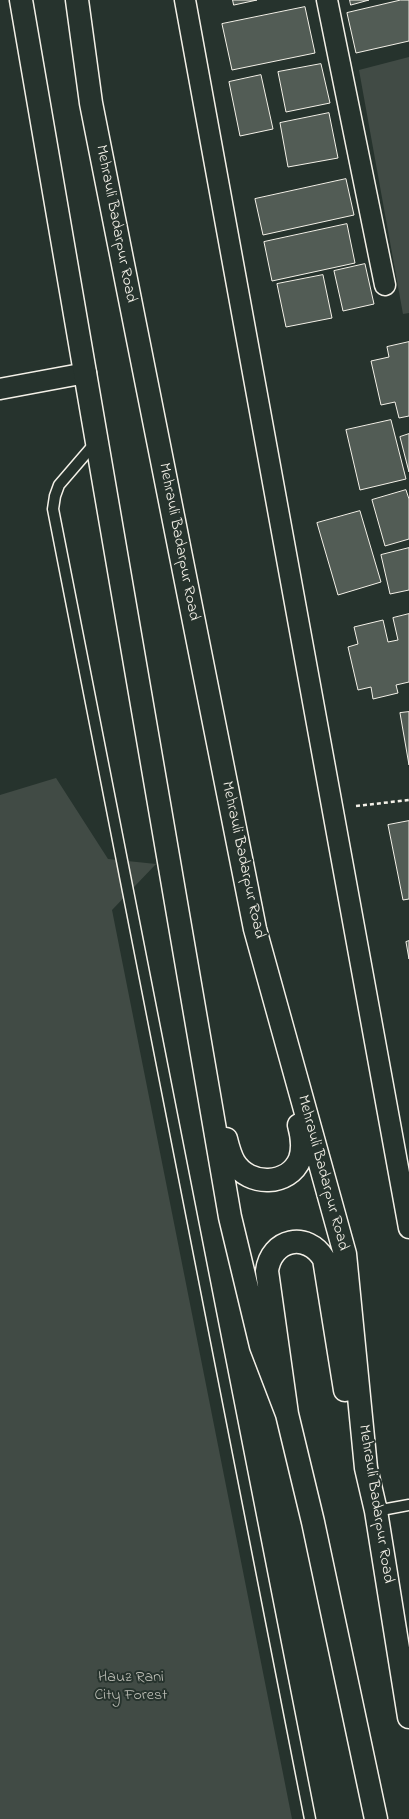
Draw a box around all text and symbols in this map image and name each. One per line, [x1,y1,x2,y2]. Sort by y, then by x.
street label: Mehrauli Badarpur Road [90,143,140,305]
street label: Mehrauli Badarpur Road [153,461,203,623]
street label: Mehrauli Badarpur Road [216,780,268,940]
street label: Mehrauli Badarpur Road [292,1093,352,1253]
street label: Mehrauli Badarpur Road [353,1423,397,1585]
park label: Hauz Rani City Forest [95,1668,167,1706]

